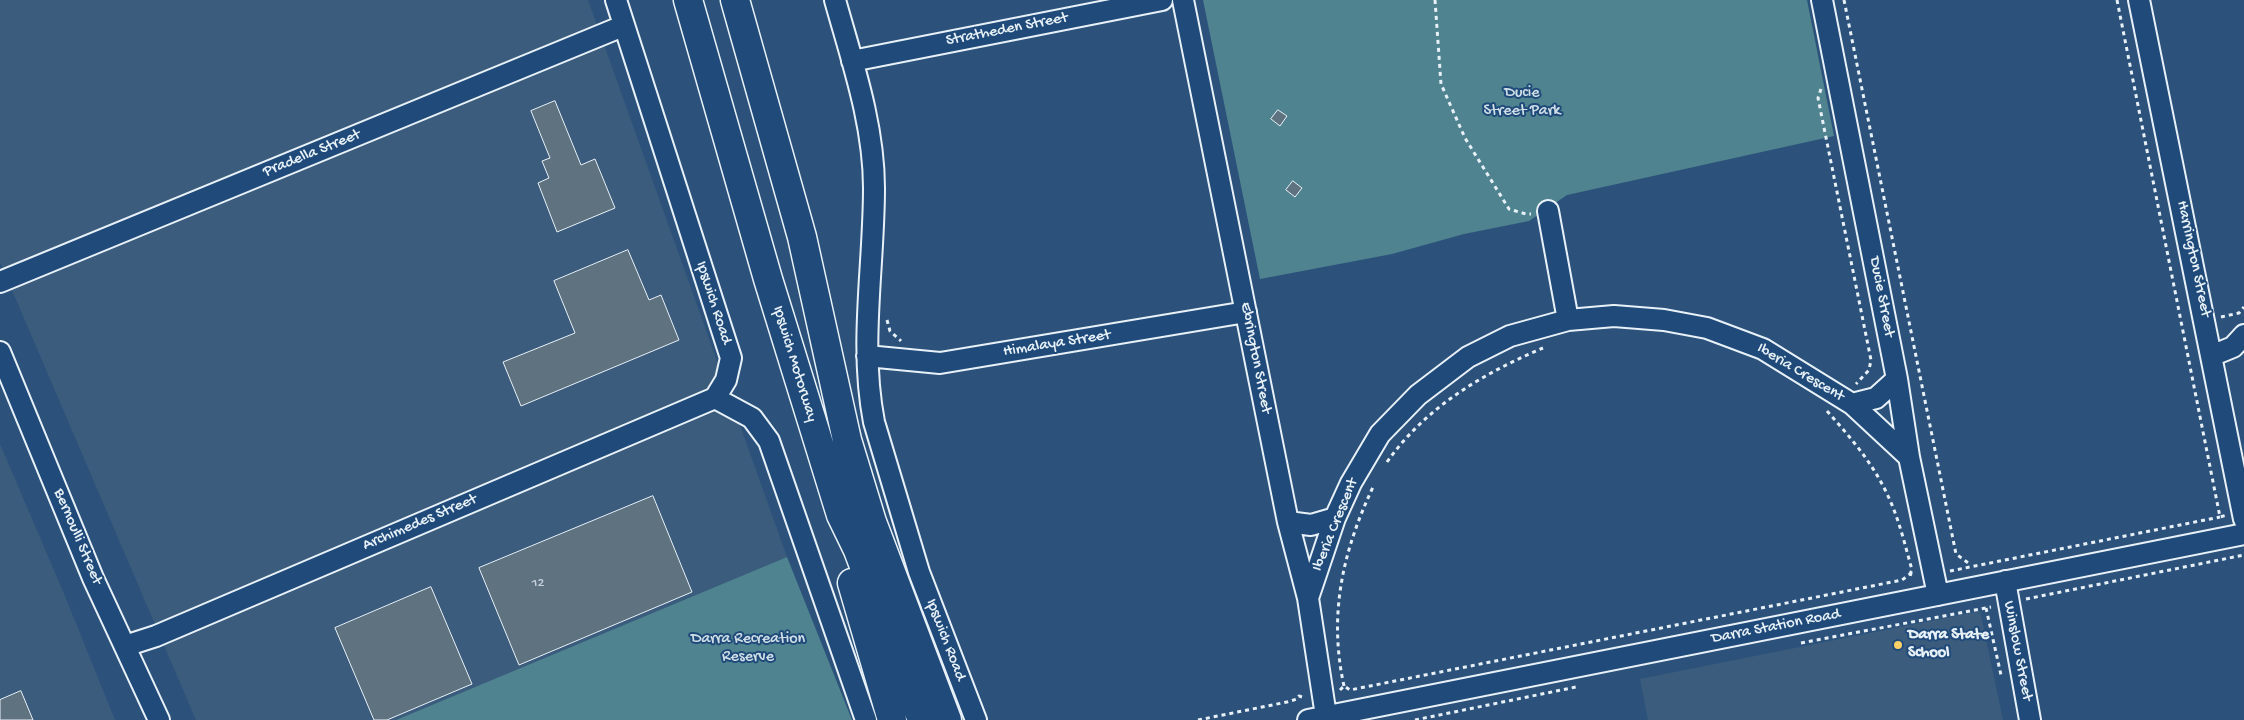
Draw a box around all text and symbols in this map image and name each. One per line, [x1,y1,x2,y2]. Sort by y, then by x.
street label: Stratheden Street [945,9,1069,51]
park label: Ducie Street Park [1484,84,1560,122]
street label: Pradella Street [260,126,364,182]
street label: Harrington Street [2171,199,2215,319]
street label: Ducie Street [1864,255,1898,339]
street label: Ipswich Road [691,259,735,347]
street label: Ebrington Street [1235,301,1275,415]
street label: Ipswich Motorway [767,304,821,424]
street label: Himalaya Street [1002,326,1112,362]
street label: Iberia Crescent [1753,339,1847,407]
street label: Iberia Crescent [1309,476,1363,574]
street label: Bernoulli Street [48,486,106,588]
street label: Archimedes Street [360,490,480,556]
house number: 12 [532,576,544,592]
street label: Ipswich Road [921,596,969,684]
street label: Winslow Street [1998,599,2036,703]
street label: Darra Station Road [1710,605,1842,649]
place label: Darra State School [1908,626,1989,664]
park label: Darra Recreation Reserve [691,630,805,668]
marker: Darra State School [1892,639,1904,651]

